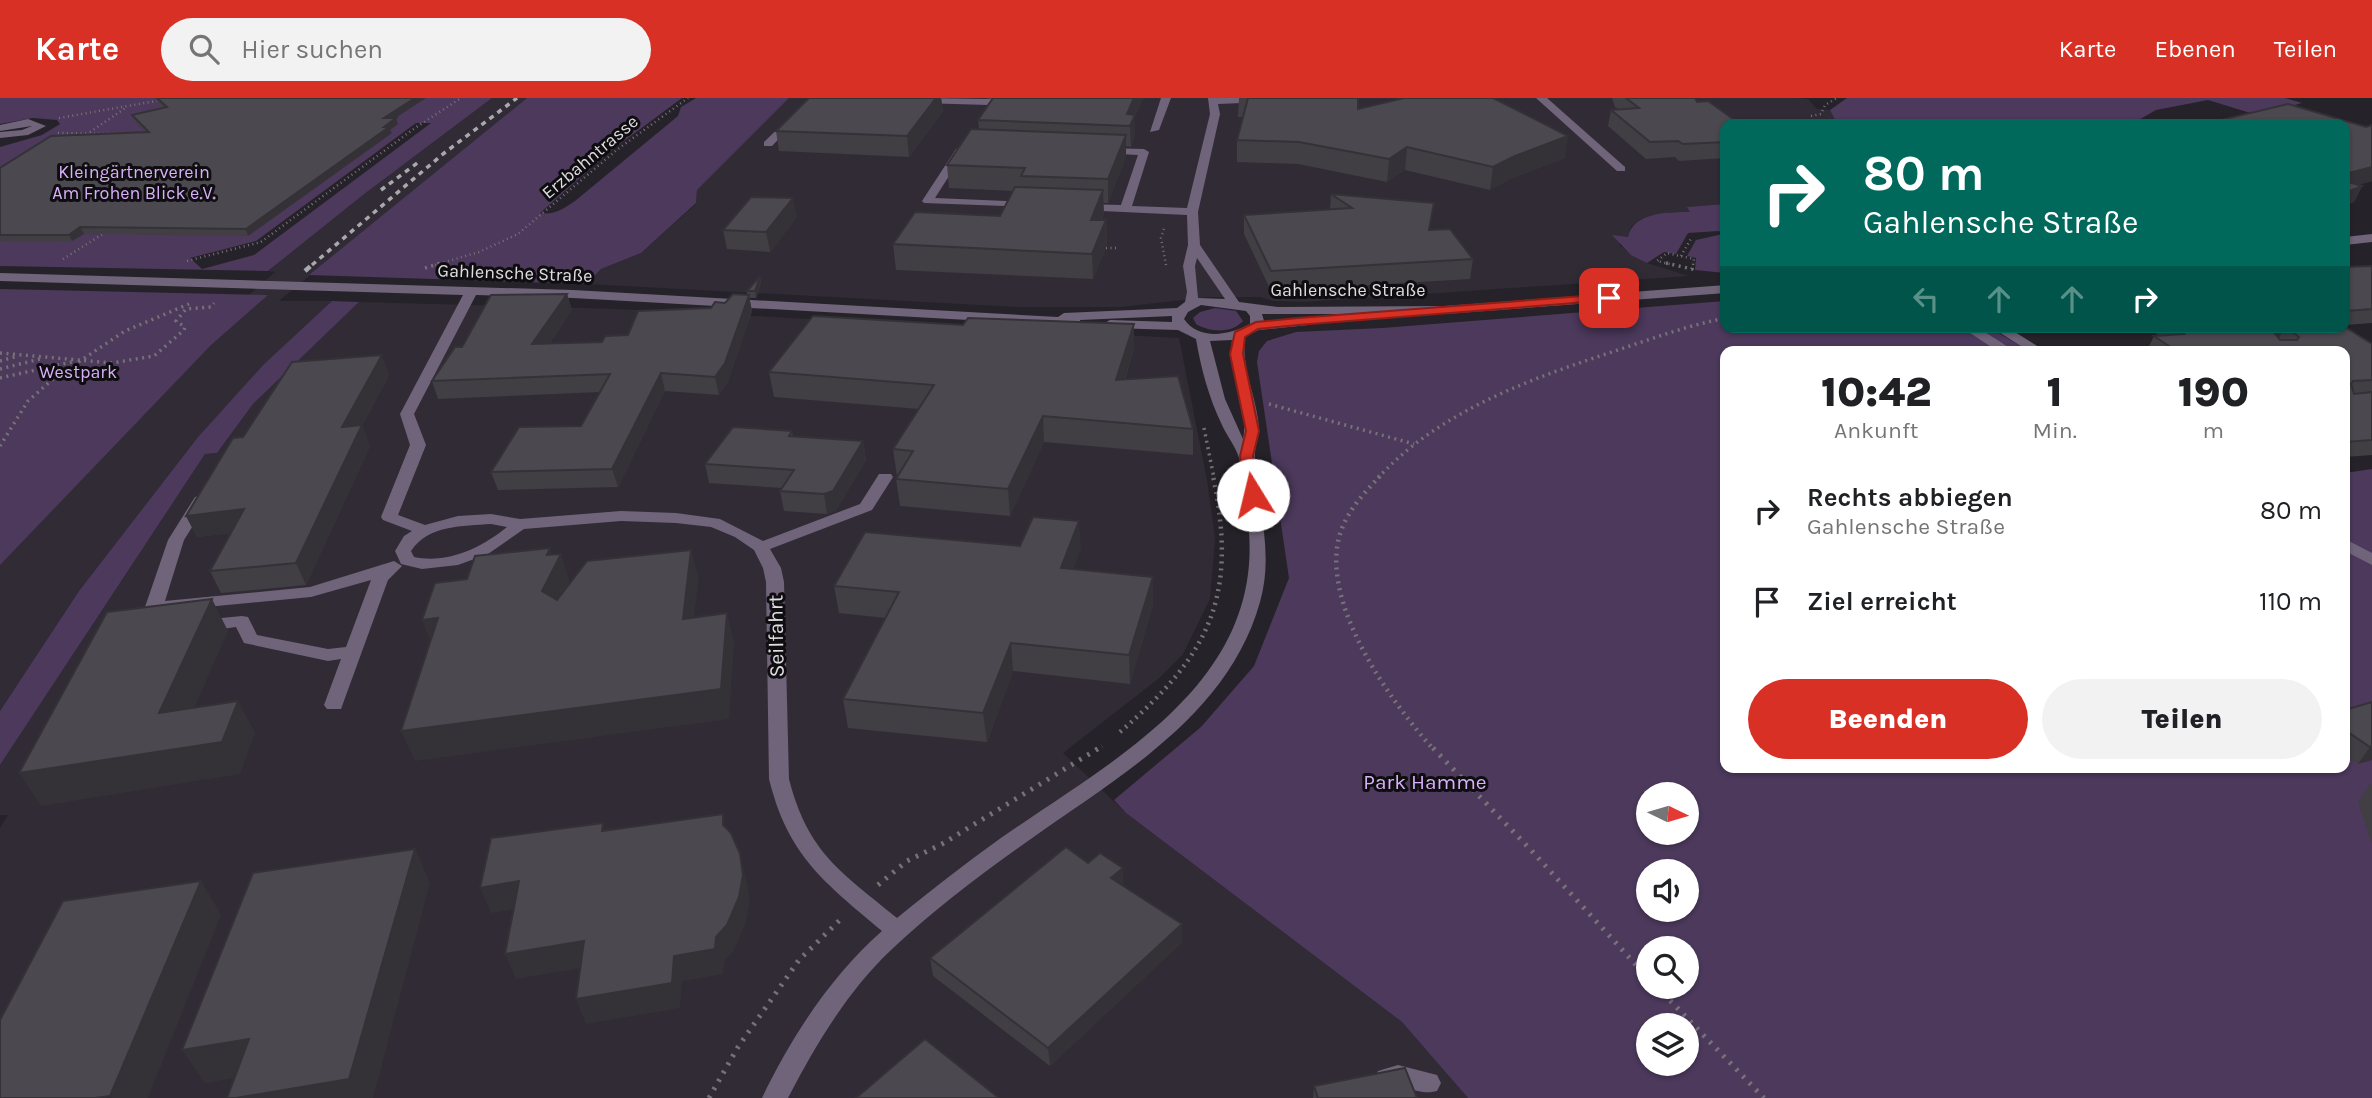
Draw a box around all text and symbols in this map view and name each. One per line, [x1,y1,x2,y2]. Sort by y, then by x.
search box [161,18,651,81]
text: Karte [35,30,119,68]
icon: search [185,30,223,68]
text: Hier suchen [241,34,383,65]
text: Karte [2059,35,2116,63]
text: Ebenen [2154,35,2236,63]
text: Teilen [2274,35,2337,63]
street label: Erzbahntrasse [537,110,643,204]
text: 80 m [1863,145,1985,202]
icon: right [1748,147,1839,238]
park label: Kleingärtnerverein Am Frohen Blick e.V. [52,161,216,204]
text: Gahlensche Straße [1863,204,2139,241]
street label: Gahlensche Straße [437,259,593,287]
pin [1579,268,1639,328]
street label: Gahlensche Straße [1271,279,1426,301]
icon: arrive [1590,279,1628,317]
icon: left [1907,280,1945,318]
icon: ahead [1980,280,2018,318]
icon: ahead [2053,280,2091,318]
icon: right [2126,280,2164,318]
park label: Westpark [39,361,117,383]
text: 10:42 [1821,367,1932,417]
text: 1 [2047,367,2063,417]
text: 190 [2178,367,2249,417]
text: Ankunft [1834,417,1918,444]
text: Min. [2032,417,2077,444]
text: m [2203,417,2224,444]
position arrow [1216,458,1290,532]
text: Rechts abbiegen [1807,482,2013,513]
icon: right [1748,492,1786,530]
text: 80 m [2260,495,2322,526]
text: Gahlensche Straße [1807,513,2005,540]
icon: arrive [1748,583,1786,621]
text: Ziel erreicht [1807,586,1957,617]
text: 110 m [2259,586,2322,617]
street label: Seilfahrt [763,594,789,677]
button: Beenden [1748,679,2028,759]
button: Teilen [2042,679,2322,759]
park label: Park Hamme [1363,770,1487,794]
north arrow [1636,782,1699,845]
map controls [1636,782,1699,1076]
button: sound [1636,859,1699,922]
button: search [1636,936,1699,999]
button: layers [1636,1013,1699,1076]

